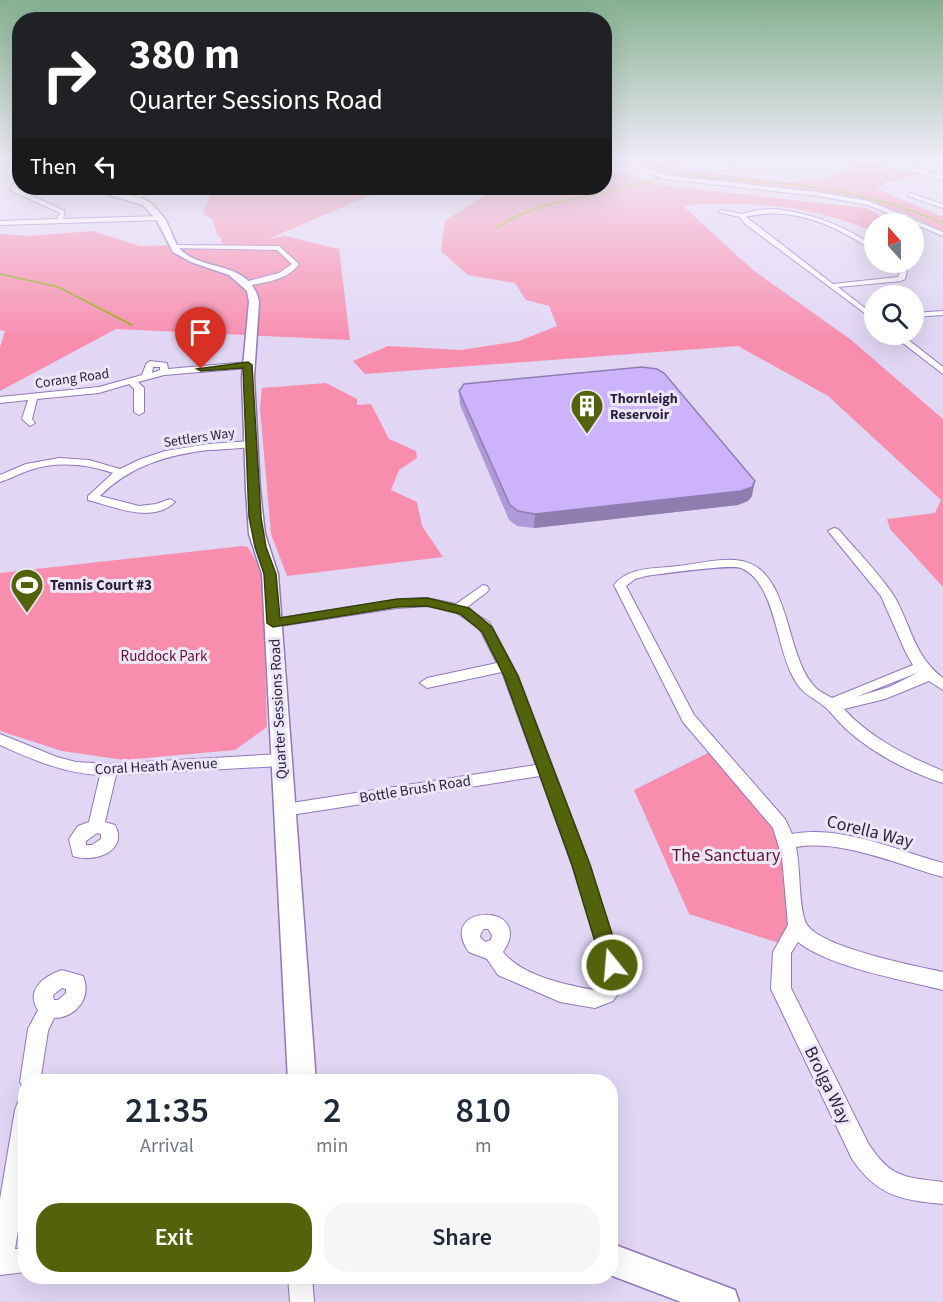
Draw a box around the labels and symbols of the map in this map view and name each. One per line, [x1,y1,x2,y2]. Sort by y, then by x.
north arrow [864,213,924,273]
pin [175,307,226,369]
street label: Corang Road [34,364,111,394]
building icon: Thornleigh Reservoir [569,388,605,435]
place label: Thornleigh Reservoir [610,389,678,425]
street label: Settlers Way [162,423,237,453]
sports icon: Tennis Court #3 [9,567,45,614]
place label: Tennis Court #3 [50,575,152,596]
street label: Quarter Sessions Road [264,638,293,780]
park label: Ruddock Park [121,646,208,667]
street label: Coral Heath Avenue [94,753,218,780]
street label: Bottle Brush Road [358,770,472,809]
street label: Corella Way [824,809,916,854]
park label: The Sanctuary [672,843,781,868]
position arrow [580,933,644,997]
street label: Brolga Way [798,1042,857,1129]

